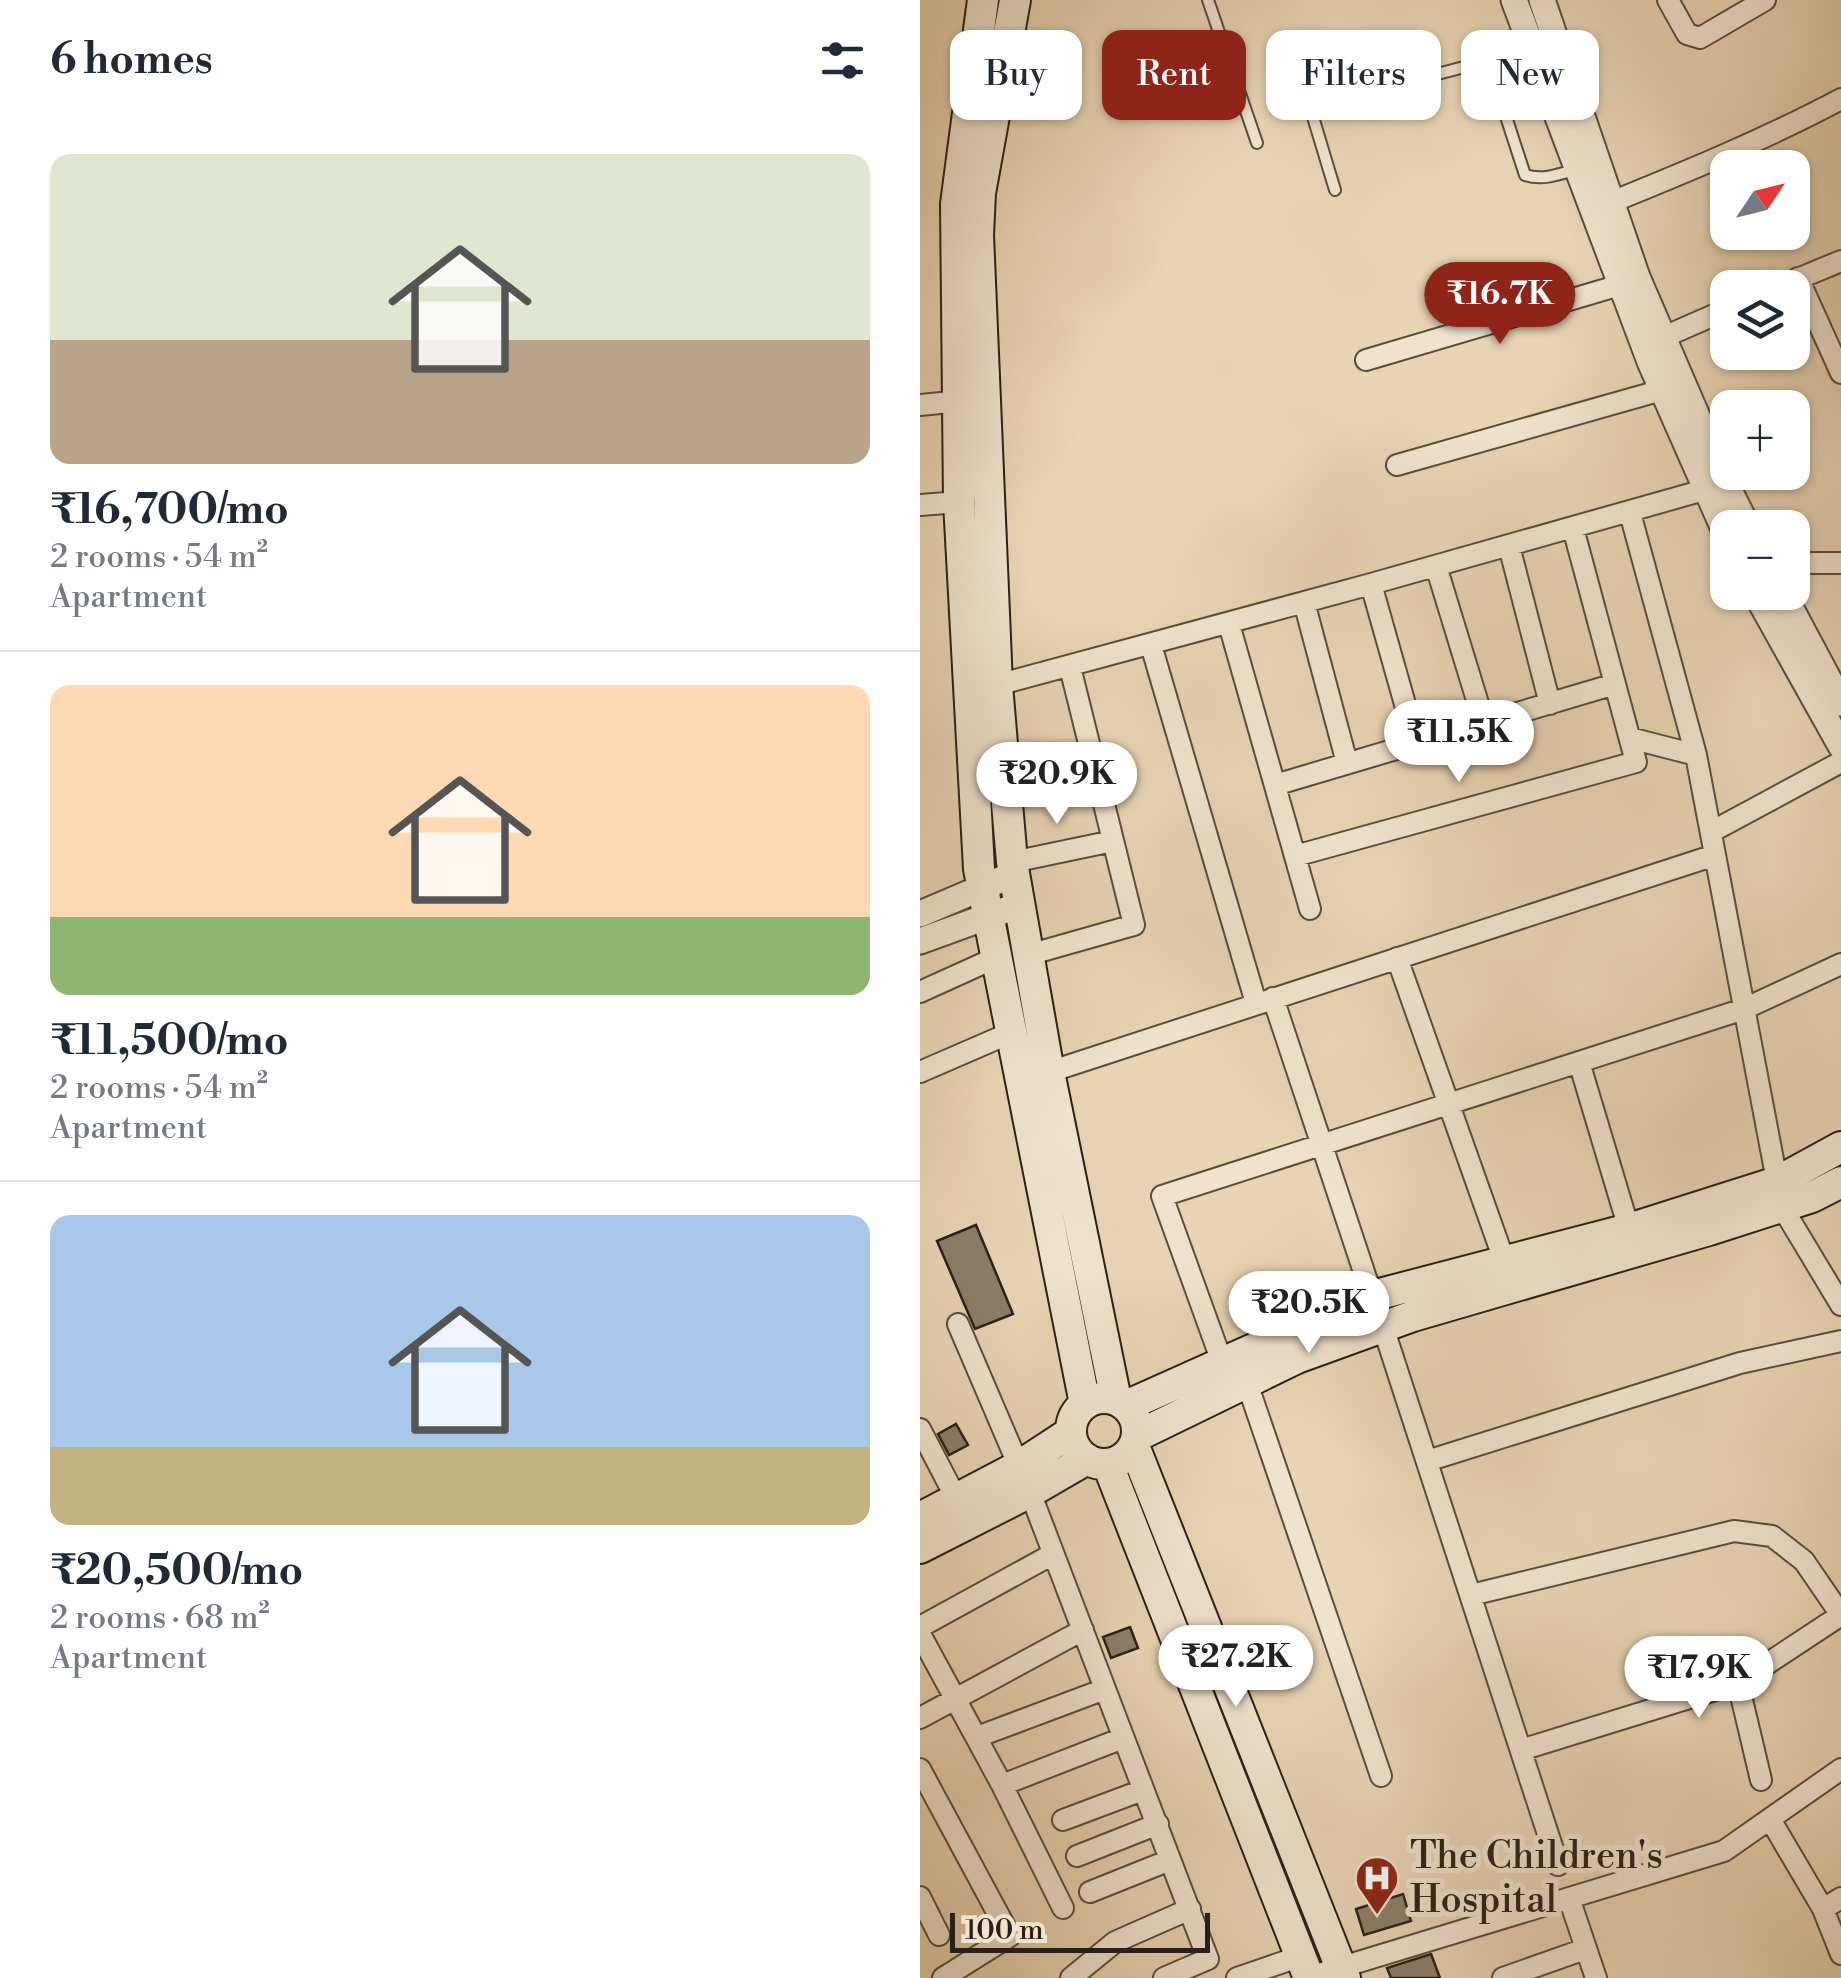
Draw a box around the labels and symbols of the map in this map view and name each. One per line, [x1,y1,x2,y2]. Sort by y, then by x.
north arrow [1710,150,1810,250]
pin: ₹16.7K [1419,262,1581,347]
pin: ₹11.5K [1378,700,1540,785]
pin: ₹20.9K [976,742,1138,827]
pin: ₹20.5K [1228,1271,1390,1356]
pin: ₹27.2K [1155,1625,1317,1710]
pin: ₹17.9K [1618,1636,1780,1721]
place label: The Children's Hospital [1410,1833,1663,1924]
hospital icon: The Children's Hospital [1354,1855,1400,1916]
scale bar [950,1908,1210,1952]

